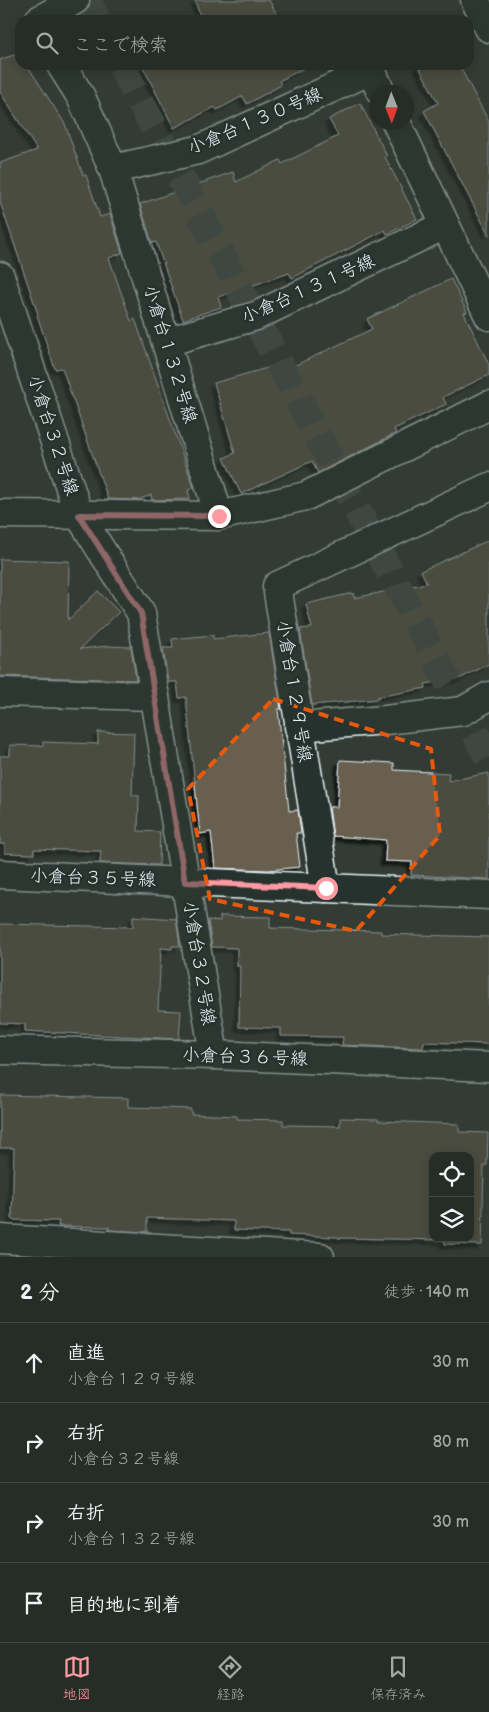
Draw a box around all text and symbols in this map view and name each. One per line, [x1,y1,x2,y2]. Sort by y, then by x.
search box [15,15,474,70]
icon: search [33,29,61,57]
text: ここで検索 [73,34,168,57]
street label: 小倉台１３０号線 [185,83,325,159]
north arrow [369,85,414,130]
street label: 小倉台１３１号線 [238,250,378,328]
street label: 小倉台１３２号線 [139,282,201,426]
street label: 小倉台３２号線 [24,372,82,498]
route end [208,505,231,528]
street label: 小倉台１２９号線 [272,618,316,764]
street label: 小倉台３５号線 [30,865,156,891]
route start [315,877,338,900]
street label: 小倉台３２号線 [179,899,219,1027]
street label: 小倉台３６号線 [182,1044,308,1070]
map controls [429,1152,474,1242]
button: locate [429,1152,474,1197]
button: layers [429,1197,474,1242]
text: 2 分 [20,1280,59,1305]
text: 徒歩 · 140 m [384,1283,469,1302]
text: 直進 [67,1342,105,1365]
icon: ahead [20,1349,48,1377]
text: 30 m [432,1353,469,1372]
text: 小倉台１２９号線 [67,1370,195,1389]
text: 右折 [67,1422,105,1445]
icon: right [20,1429,48,1457]
text: 80 m [433,1433,469,1452]
text: 小倉台３２号線 [67,1450,179,1469]
text: 右折 [67,1502,105,1525]
icon: right [20,1509,48,1537]
text: 30 m [432,1513,469,1532]
text: 小倉台１３２号線 [67,1530,195,1549]
icon: arrive [20,1589,48,1617]
text: 目的地に到着 [67,1594,181,1617]
tab: 地図 [63,1653,91,1703]
tab: 経路 [216,1653,244,1703]
tab: 保存済み [370,1653,426,1703]

